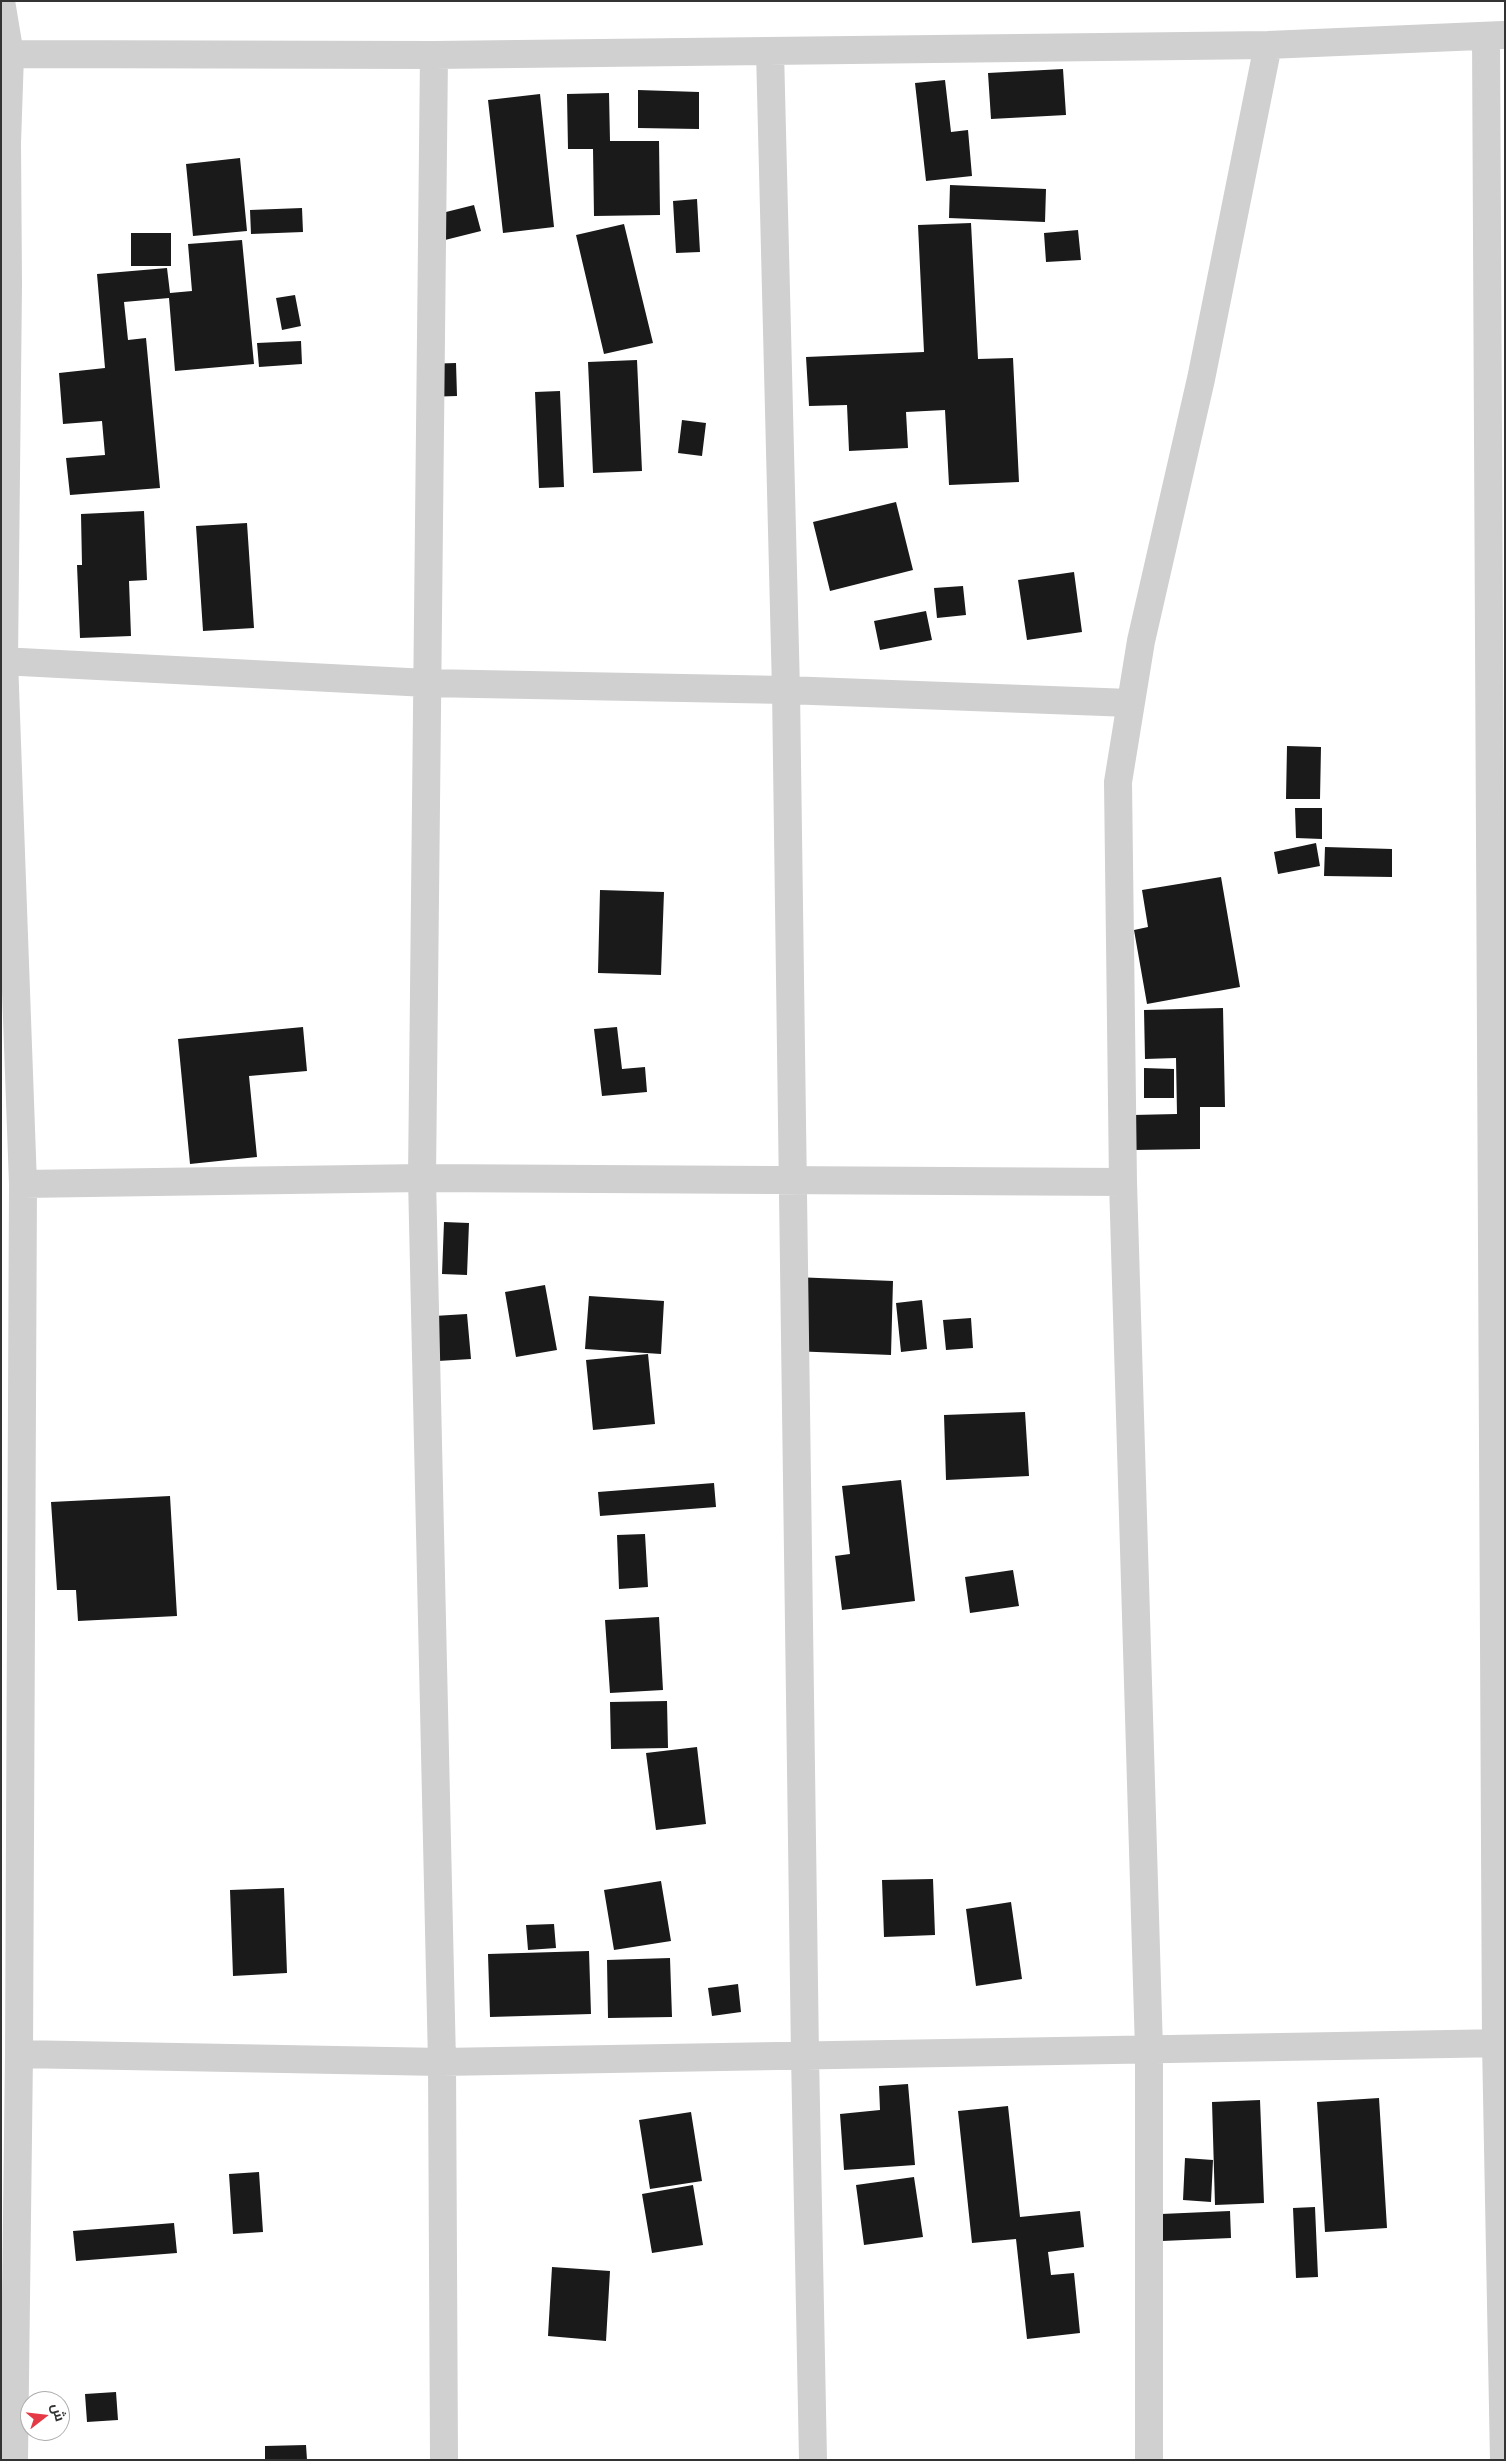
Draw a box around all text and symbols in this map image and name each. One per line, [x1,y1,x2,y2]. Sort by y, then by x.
north arrow [20,2391,70,2441]
text: ش [48,2401,69,2423]

